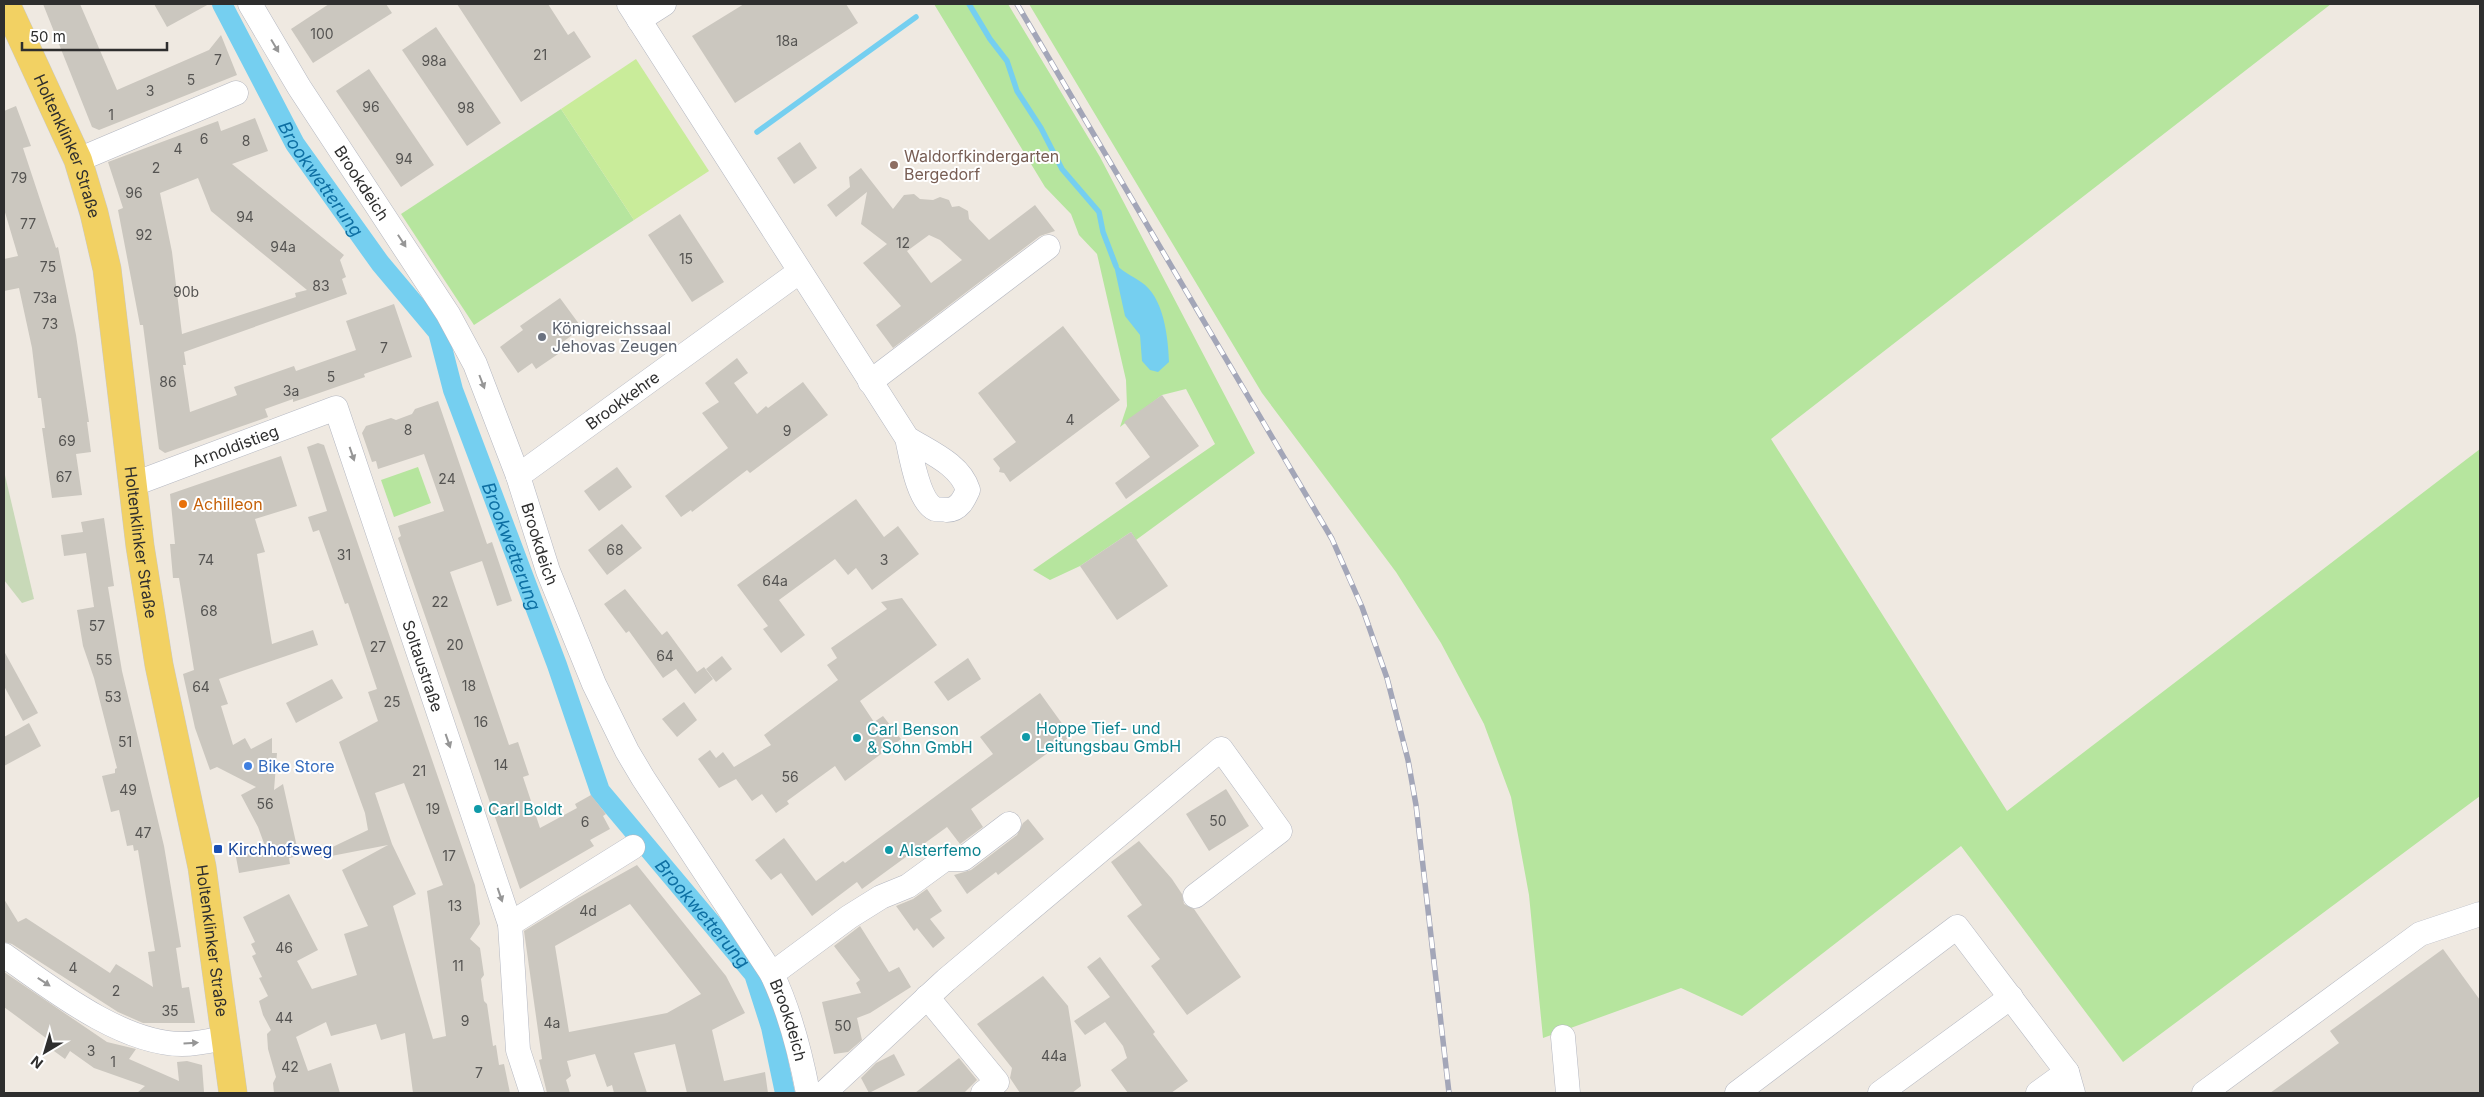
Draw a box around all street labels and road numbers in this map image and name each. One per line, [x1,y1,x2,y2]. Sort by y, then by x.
street label: Holtenklinker Straße [30,71,105,220]
street label: Brookdeich [330,142,394,224]
street label: Brookkehre [582,367,663,434]
street label: Arnoldistieg [189,421,281,471]
street label: Holtenklinker Straße [121,465,161,620]
street label: Brookdeich [517,500,563,588]
street label: Soltaustraße [398,617,448,714]
street label: Holtenklinker Straße [192,863,232,1018]
street label: Brookdeich [766,976,811,1063]

